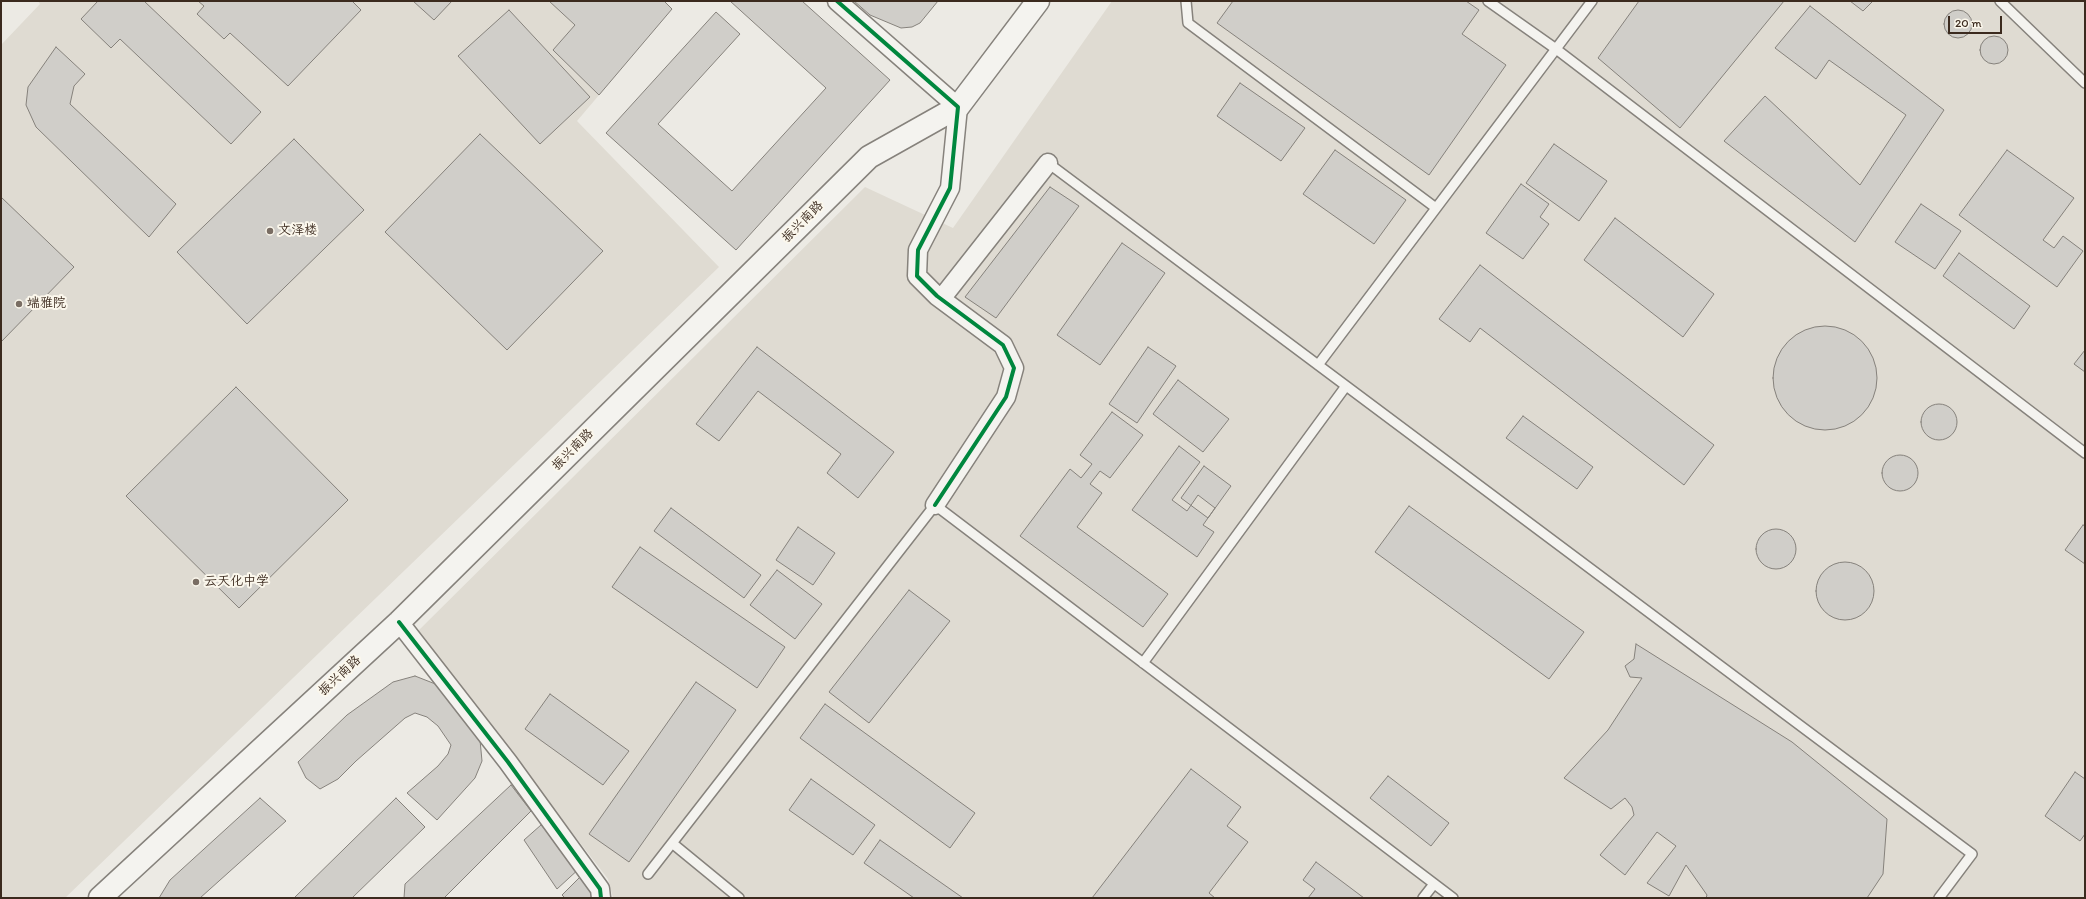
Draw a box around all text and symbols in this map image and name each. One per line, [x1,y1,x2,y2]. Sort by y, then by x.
scale bar [1950,8,2004,34]
text: 20 m [1955,16,1982,30]
street label: 振兴南路 [779,198,827,246]
place label: 文泽楼 [278,223,317,239]
marker: 文泽楼 [265,226,275,236]
place label: 端雅院 [27,296,66,312]
marker: 端雅院 [14,299,24,309]
street label: 振兴南路 [549,426,597,474]
place label: 云天化中学 [204,574,269,590]
marker: 云天化中学 [191,577,201,587]
street label: 振兴南路 [316,653,364,699]

